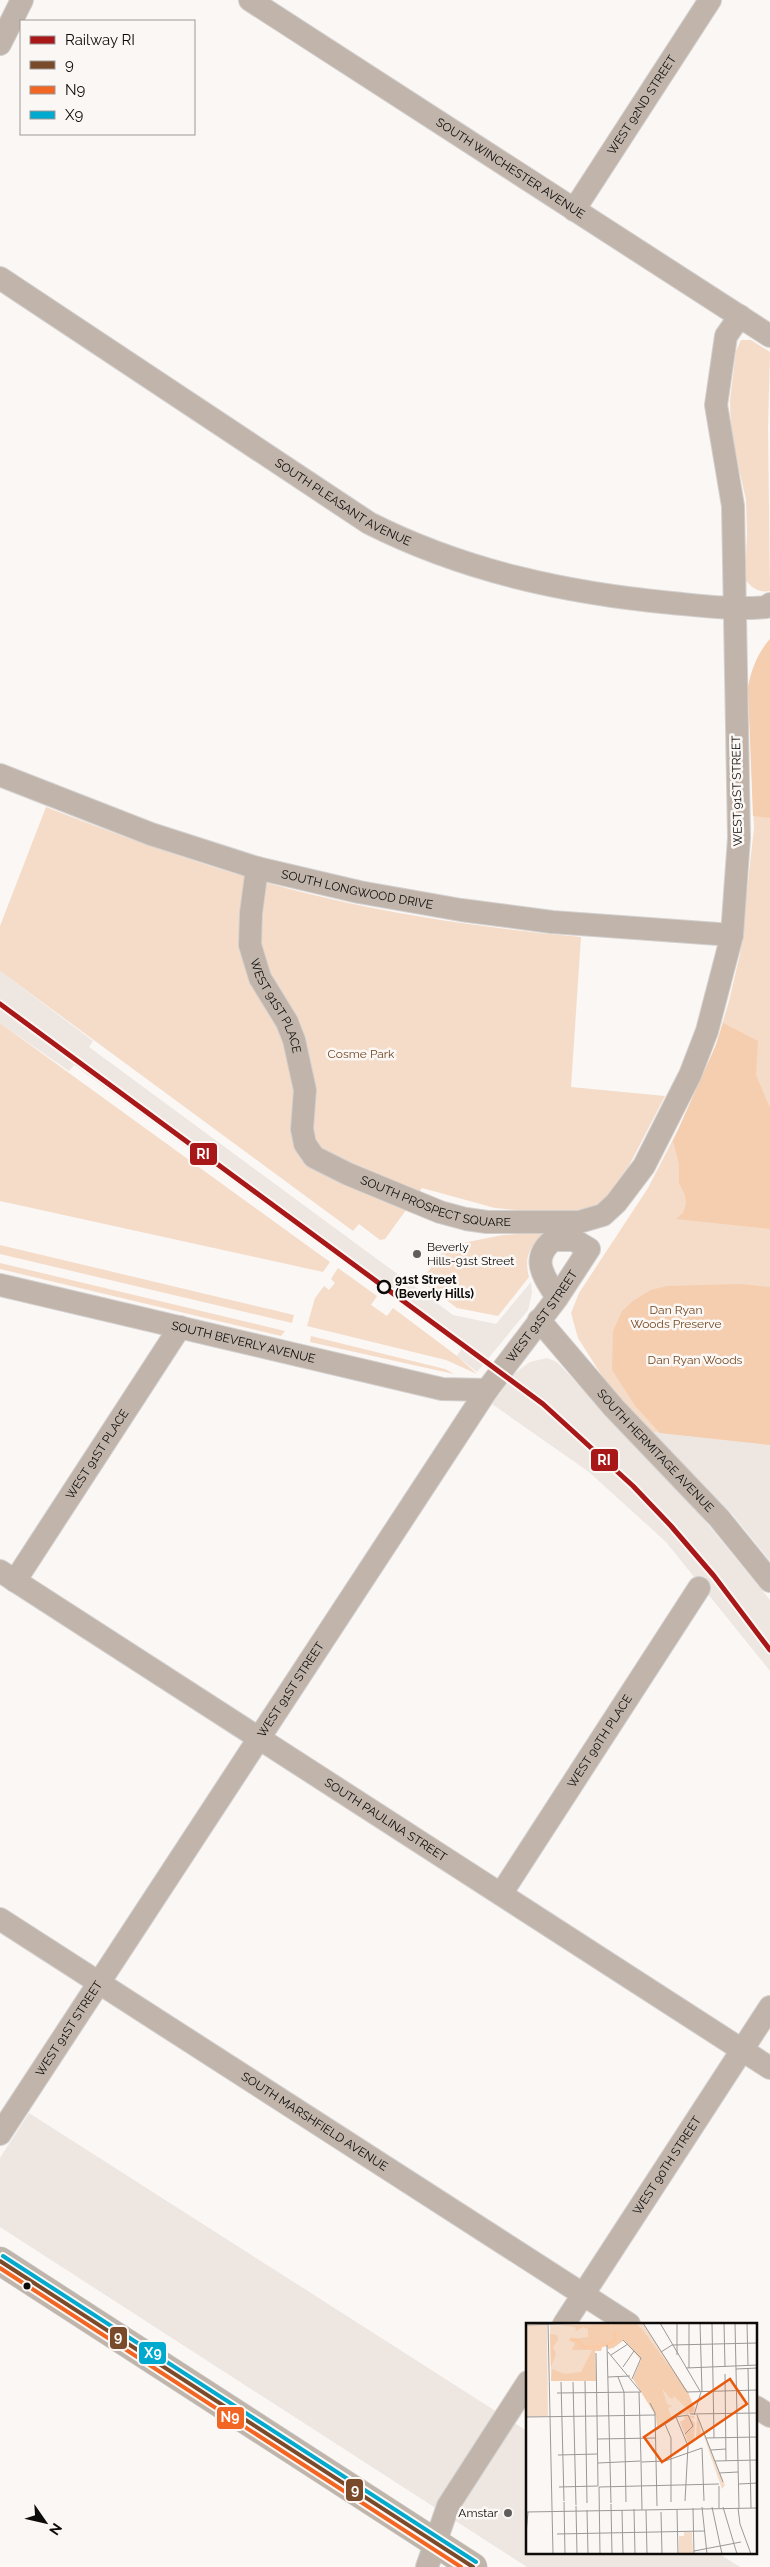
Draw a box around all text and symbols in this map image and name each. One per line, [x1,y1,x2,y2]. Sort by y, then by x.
legend [20,20,195,135]
text: Railway RI [65,31,135,49]
street label: WEST 92ND STREET [605,52,680,157]
text: 9 [65,56,74,74]
text: N9 [65,81,86,99]
text: X9 [65,106,83,124]
street label: SOUTH WINCHESTER AVENUE [433,115,587,221]
street label: SOUTH PLEASANT AVENUE [272,456,413,549]
street label: WEST 91ST STREET [729,735,745,847]
street label: SOUTH LONGWOOD DRIVE [280,867,434,912]
street label: WEST 91ST PLACE [247,957,304,1055]
park label: Cosme Park [328,1047,395,1061]
line badge: RI [189,1142,218,1166]
text: RI [196,1146,210,1162]
street label: SOUTH PROSPECT SQUARE [358,1173,511,1229]
place label: Beverly Hills-91st Street [427,1240,514,1268]
marker: Beverly Hills-91st Street [411,1248,423,1260]
street label: WEST 91ST STREET [503,1267,581,1365]
place label: 91st Street (Beverly Hills) [395,1273,474,1301]
marker: 91st Street (Beverly Hills) [377,1280,391,1294]
park label: Dan Ryan Woods Preserve [630,1303,722,1331]
street label: SOUTH BEVERLY AVENUE [170,1319,317,1366]
park label: Dan Ryan Woods [648,1353,743,1367]
street label: SOUTH HERMITAGE AVENUE [594,1386,717,1515]
street label: WEST 91ST PLACE [63,1407,132,1502]
line badge: RI [590,1448,619,1472]
text: RI [597,1452,611,1468]
street label: WEST 91ST STREET [255,1639,327,1740]
street label: WEST 90TH PLACE [565,1692,635,1790]
street label: SOUTH PAULINA STREET [322,1775,450,1865]
street label: WEST 91ST STREET [33,1978,106,2079]
street label: SOUTH MARSHFIELD AVENUE [239,2069,390,2174]
street label: WEST 90TH STREET [630,2113,704,2217]
unlabelled marker [22,2281,32,2291]
inset map [526,2323,758,2554]
line badge: 9 [109,2326,128,2350]
text: 9 [114,2329,122,2345]
line badge: X9 [138,2341,167,2365]
text: X9 [143,2345,162,2361]
line badge: N9 [216,2406,245,2430]
text: N9 [221,2409,239,2425]
line badge: 9 [345,2478,364,2502]
text: 9 [351,2482,359,2498]
north arrow [20,2497,70,2547]
place label: Amstar [458,2506,499,2520]
marker: Amstar [502,2507,514,2519]
text: N [46,2520,65,2538]

